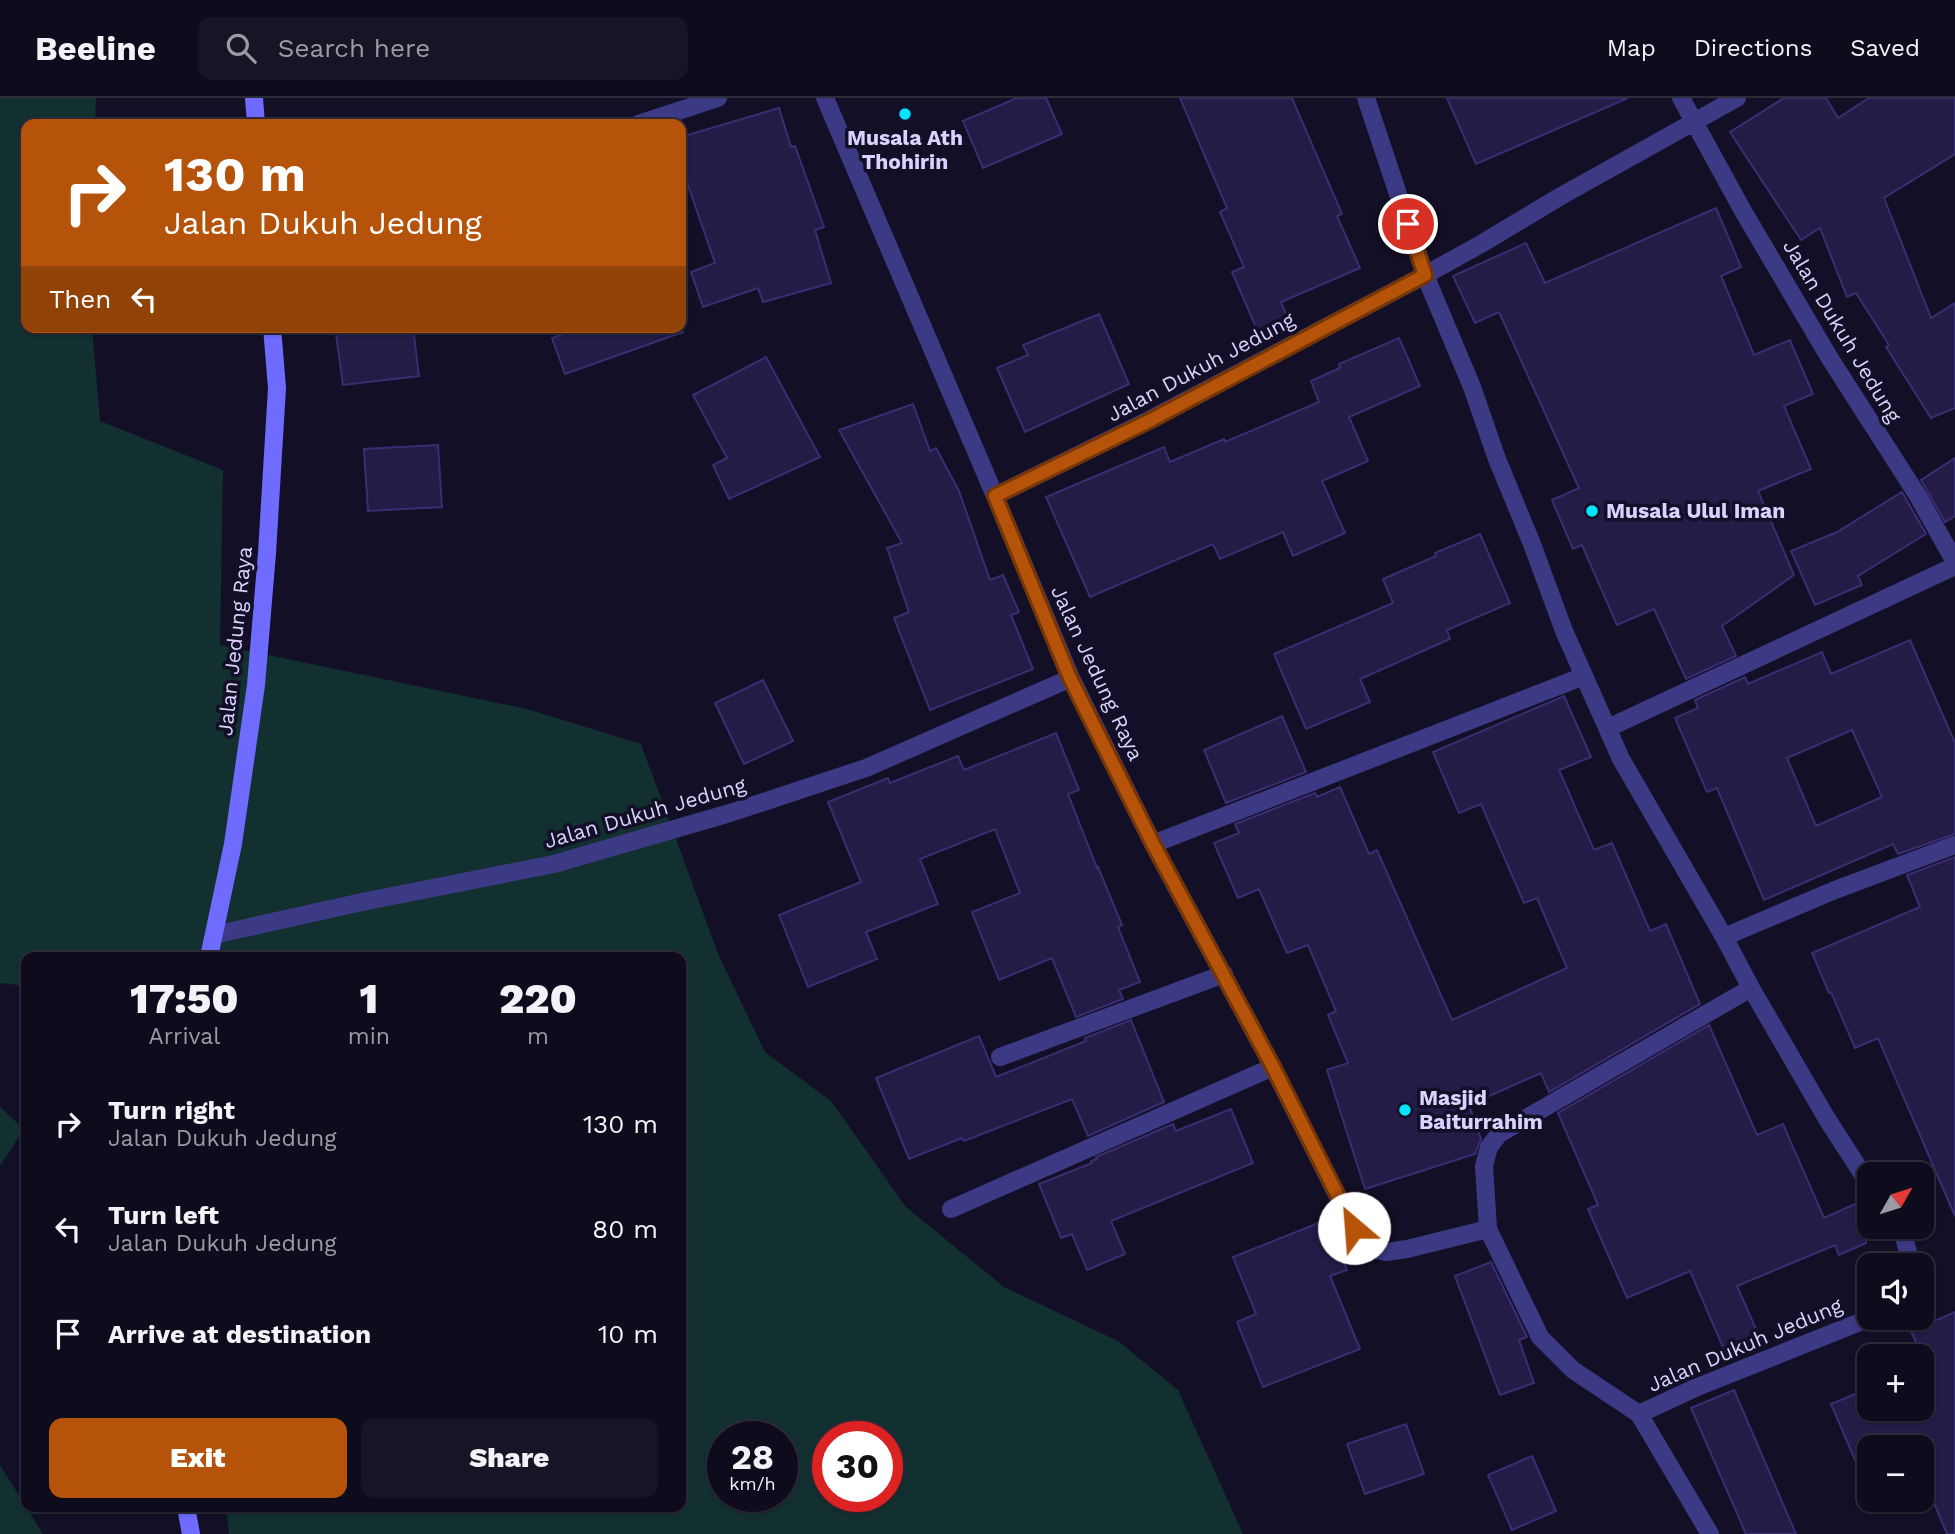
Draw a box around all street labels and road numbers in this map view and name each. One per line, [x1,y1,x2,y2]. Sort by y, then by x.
street label: Jalan Dukuh Jedung [1778,235,1907,427]
street label: Jalan Dukuh Jedung [1103,306,1299,427]
street label: Jalan Jedung Raya [212,545,257,737]
street label: Jalan Jedung Raya [1046,581,1149,764]
street label: Jalan Dukuh Jedung [541,772,749,853]
street label: Jalan Dukuh Jedung [1644,1292,1846,1397]

